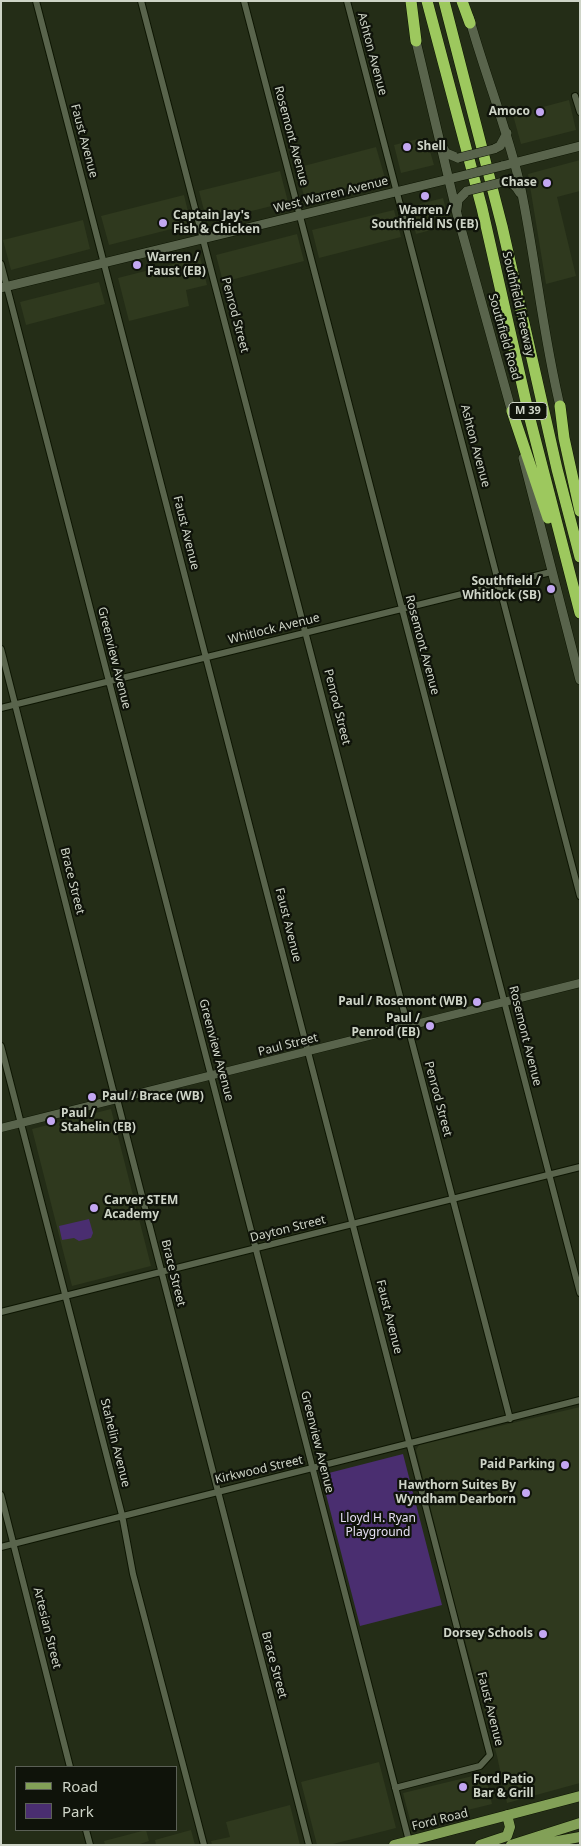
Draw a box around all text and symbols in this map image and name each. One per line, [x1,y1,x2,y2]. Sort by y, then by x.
street label: Ashton Avenue [354,11,390,97]
street label: Rosemont Avenue [271,85,311,187]
street label: Faust Avenue [67,103,101,179]
place label: Amoco [489,105,530,119]
marker: Amoco [534,106,546,118]
place label: Shell [417,140,446,154]
marker: Shell [401,141,413,153]
street label: West Warren Avenue [272,174,390,216]
place label: Chase [501,176,537,190]
marker: Chase [541,177,553,189]
marker: Warren / Southfield NS (EB) [419,190,431,202]
place label: Warren / Southfield NS (EB) [372,204,478,232]
place label: Captain Jay's Fish & Chicken [173,209,260,237]
marker: Captain Jay's Fish & Chicken [157,217,169,229]
street label: Southfield Freeway [499,250,537,358]
place label: Warren / Faust (EB) [147,251,206,279]
marker: Warren / Faust (EB) [131,259,143,271]
street label: Penrod Street [218,276,252,354]
street label: Southfield Road [485,292,523,382]
road number: M 39 [509,402,547,420]
street label: Ashton Avenue [457,403,493,489]
street label: Faust Avenue [170,495,202,571]
place label: Southfield / Whitlock (SB) [462,575,541,603]
marker: Southfield / Whitlock (SB) [545,583,557,595]
street label: Rosemont Avenue [402,594,442,696]
street label: Greenview Avenue [94,605,134,711]
street label: Whitlock Avenue [227,611,321,647]
street label: Penrod Street [321,668,353,746]
street label: Brace Street [57,846,87,916]
street label: Faust Avenue [272,887,304,963]
street label: Rosemont Avenue [506,984,544,1088]
place label: Paul / Rosemont (WB) [338,995,467,1009]
marker: Paul / Rosemont (WB) [471,996,483,1008]
street label: Greenview Avenue [195,998,237,1102]
place label: Paul / Penrod (EB) [351,1012,420,1040]
marker: Paul / Penrod (EB) [424,1020,436,1032]
street label: Paul Street [257,1031,319,1059]
street label: Penrod Street [421,1060,455,1138]
place label: Paul / Brace (WB) [102,1090,204,1104]
marker: Paul / Brace (WB) [86,1091,98,1103]
place label: Paul / Stahelin (EB) [61,1107,136,1135]
marker: Paul / Stahelin (EB) [45,1115,57,1127]
place label: Carver STEM Academy [104,1194,178,1222]
marker: Carver STEM Academy [88,1202,100,1214]
street label: Dayton Street [249,1213,327,1245]
street label: Brace Street [158,1238,188,1308]
street label: Faust Avenue [373,1279,405,1355]
street label: Greenview Avenue [297,1389,337,1495]
street label: Stahelin Avenue [97,1397,133,1489]
street label: Kirkwood Street [214,1453,304,1487]
place label: Paid Parking [480,1458,555,1472]
marker: Paid Parking [559,1459,571,1471]
place label: Hawthorn Suites By Wyndham Dearborn [396,1479,516,1507]
marker: Hawthorn Suites By Wyndham Dearborn [520,1487,532,1499]
park label: Lloyd H. Ryan Playground [340,1512,416,1540]
street label: Artesian Street [30,1586,64,1670]
place label: Dorsey Schools [443,1627,533,1641]
marker: Dorsey Schools [537,1628,549,1640]
street label: Brace Street [258,1630,290,1700]
street label: Faust Avenue [474,1671,506,1747]
legend [15,1766,178,1831]
place label: Ford Patio Bar & Grill [473,1773,534,1801]
text: Road [62,1776,98,1796]
marker: Ford Patio Bar & Grill [457,1781,469,1793]
text: Park [62,1801,94,1821]
street label: Ford Road [410,1806,470,1834]

